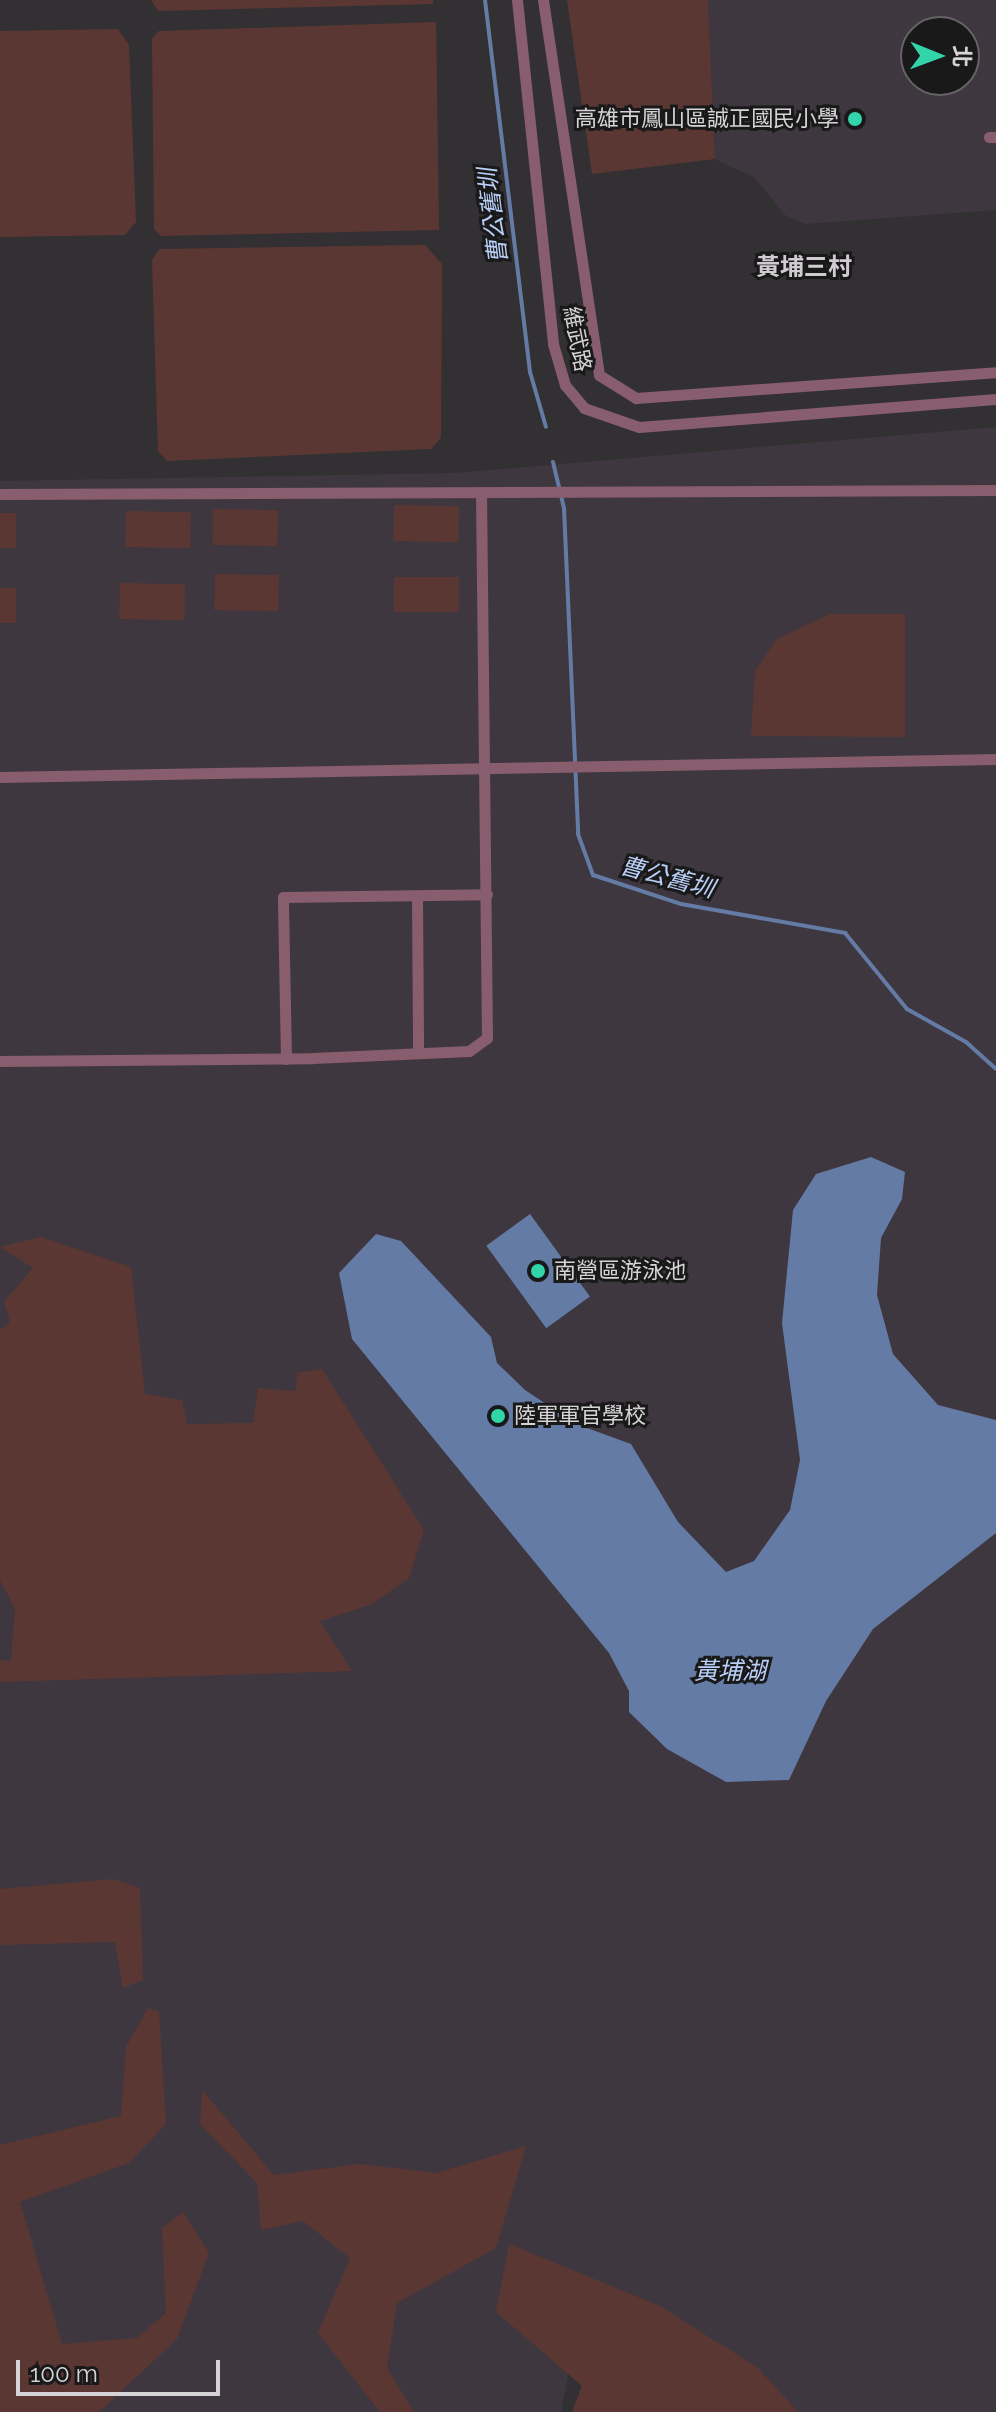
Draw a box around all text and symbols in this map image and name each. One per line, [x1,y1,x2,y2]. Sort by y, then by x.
north arrow [900,16,980,96]
text: 北 [949,45,975,68]
place label: 高雄市鳳山區誠正國民小學 [575,106,839,132]
marker: 高雄市鳳山區誠正國民小學 [846,110,864,128]
water label: 曹公舊圳 [473,167,513,265]
district label: 黃埔三村 [756,253,852,281]
street label: 維武路 [558,304,596,374]
water label: 曹公舊圳 [617,851,717,903]
place label: 南營區游泳池 [554,1258,686,1284]
marker: 南營區游泳池 [529,1262,547,1280]
place label: 陸軍軍官學校 [514,1403,646,1429]
marker: 陸軍軍官學校 [489,1407,507,1425]
water label: 黃埔湖 [694,1657,766,1685]
scale bar [20,2344,224,2394]
text: 100 m [30,2359,98,2388]

